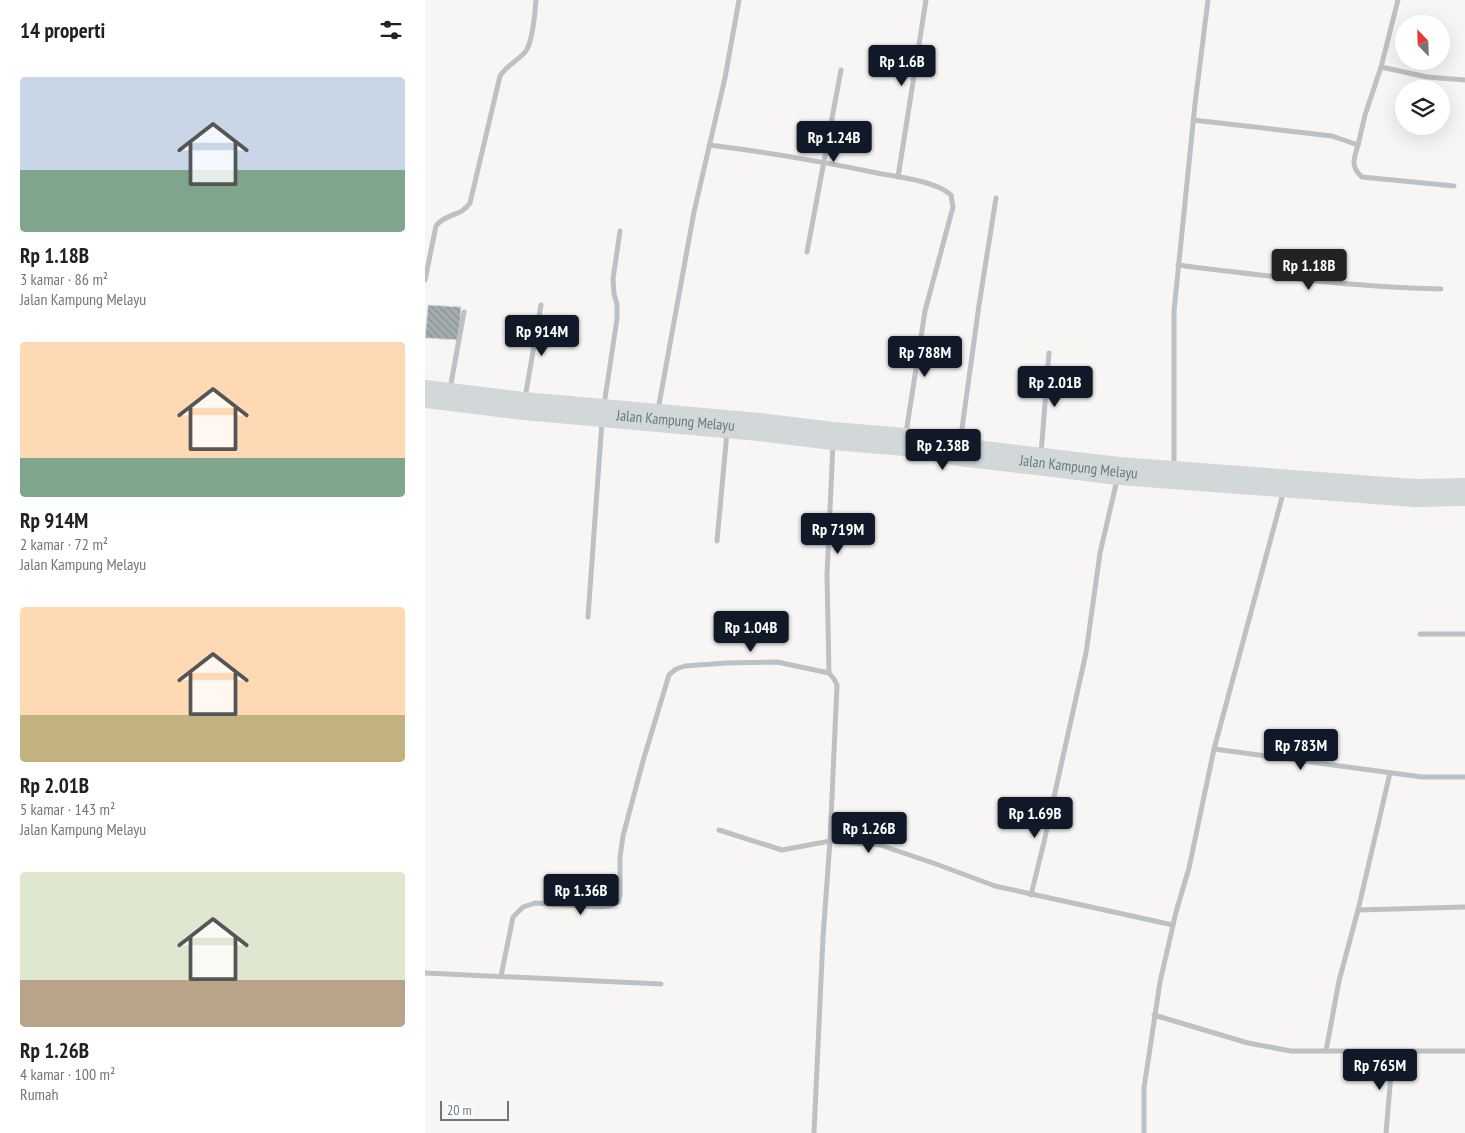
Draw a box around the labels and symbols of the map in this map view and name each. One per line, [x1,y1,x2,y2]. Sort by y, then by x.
north arrow [1395,15,1450,70]
pin: Rp 1.6B [856,44,948,87]
pin: Rp 1.24B [782,120,886,163]
pin: Rp 1.18B [1257,248,1361,291]
pin: Rp 914M [496,314,588,357]
pin: Rp 788M [879,336,971,378]
pin: Rp 2.01B [1003,366,1107,408]
street label: Jalan Kampung Melayu [615,405,736,434]
pin: Rp 2.38B [891,428,995,471]
street label: Jalan Kampung Melayu [1018,450,1138,482]
pin: Rp 719M [792,512,884,555]
pin: Rp 1.04B [699,610,803,653]
pin: Rp 783M [1255,728,1347,771]
pin: Rp 1.69B [983,796,1087,839]
pin: Rp 1.26B [817,812,921,854]
pin: Rp 1.36B [529,874,633,916]
pin: Rp 765M [1334,1048,1426,1091]
scale bar [440,1098,509,1121]

